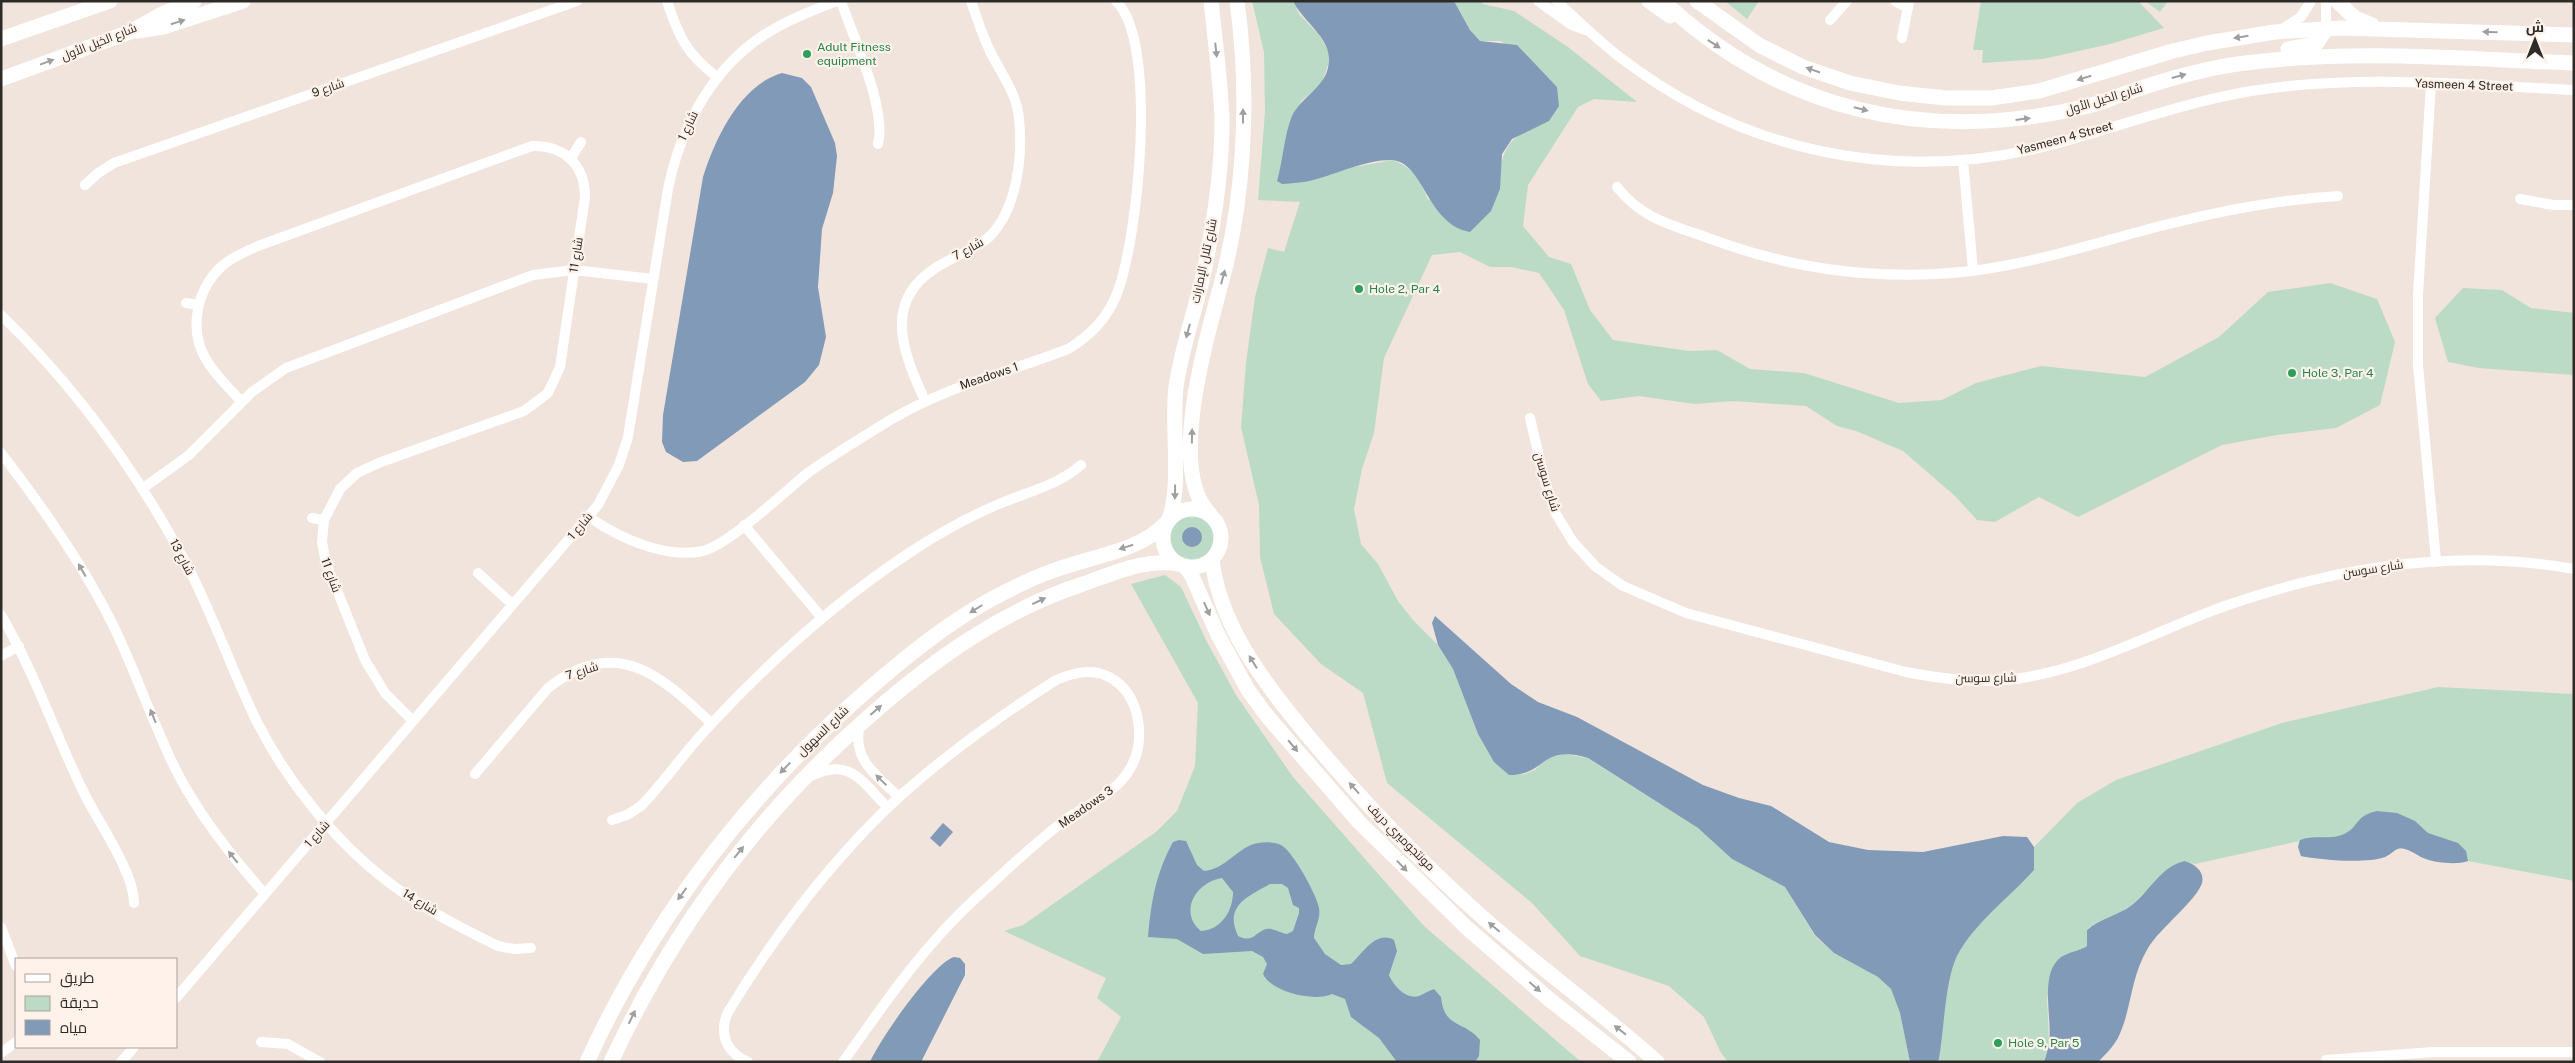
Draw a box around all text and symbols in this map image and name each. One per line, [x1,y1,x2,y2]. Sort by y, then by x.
north arrow [2510,15,2560,65]
one-way arrow [171,18,186,26]
text: ش [2526,19,2544,36]
street label: شارع الخيل الأول [59,20,139,64]
one-way arrow [2482,28,2498,36]
one-way arrow [2232,34,2248,42]
one-way arrow [1707,39,1720,49]
place label: Adult Fitness equipment [817,40,891,68]
one-way arrow [1212,42,1220,58]
marker: Adult Fitness equipment [801,48,813,60]
one-way arrow [40,58,55,66]
one-way arrow [1806,66,1821,74]
one-way arrow [2171,72,2186,80]
one-way arrow [2076,75,2091,83]
street label: شارع 9 [310,76,347,101]
street label: Yasmeen 4 Street [2415,76,2514,94]
street label: شارع الخيل الأول [2064,81,2145,118]
one-way arrow [1854,105,1869,113]
one-way arrow [1239,108,1247,124]
street label: شارع 1 [675,109,702,143]
one-way arrow [2015,115,2031,123]
street label: Yasmeen 4 Street [2016,118,2115,158]
street label: شارع تلال الإمارات [1188,217,1221,305]
street label: شارع 7 [950,235,987,264]
street label: شارع 11 [566,236,587,274]
one-way arrow [1219,270,1227,285]
place label: Hole 2, Par 4 [1369,282,1441,296]
marker: Hole 2, Par 4 [1353,283,1365,295]
one-way arrow [1183,324,1191,339]
street label: Meadows 1 [958,359,1020,393]
place label: Hole 3, Par 4 [2302,366,2374,380]
marker: Hole 3, Par 4 [2286,367,2298,379]
one-way arrow [1188,428,1196,444]
street label: شارع سوسن [1530,451,1563,514]
one-way arrow [1170,484,1178,500]
street label: شارع 1 [565,510,596,543]
street label: شارع 13 [166,537,197,578]
one-way arrow [1119,544,1134,552]
street label: شارع 11 [317,556,344,595]
street label: شارع سوسن [2342,557,2405,582]
one-way arrow [78,563,86,578]
one-way arrow [1032,596,1046,604]
one-way arrow [1203,602,1211,616]
one-way arrow [970,604,983,613]
one-way arrow [1248,655,1257,668]
street label: شارع 7 [564,659,600,684]
street label: شارع سوسن [1955,670,2017,687]
street label: شارع السهول [794,703,852,760]
one-way arrow [869,705,882,716]
one-way arrow [149,709,157,723]
one-way arrow [1287,739,1298,752]
one-way arrow [779,762,791,774]
one-way arrow [875,774,887,786]
street label: Meadows 3 [1056,783,1116,831]
one-way arrow [1348,783,1360,795]
street label: مونتجوميري دريف [1362,800,1438,876]
street label: شارع 1 [302,818,333,851]
one-way arrow [734,846,745,859]
one-way arrow [228,851,239,863]
one-way arrow [1396,860,1408,872]
street label: شارع 14 [399,886,440,919]
one-way arrow [677,887,688,900]
one-way arrow [1488,922,1501,933]
legend [15,958,178,1048]
text: طريق [60,969,94,988]
one-way arrow [1529,981,1541,993]
text: حديقة [60,994,99,1011]
one-way arrow [627,1010,636,1025]
text: مياه [60,1019,87,1036]
one-way arrow [1613,1025,1627,1035]
place label: Hole 9, Par 5 [2008,1036,2080,1050]
marker: Hole 9, Par 5 [1992,1037,2004,1049]

